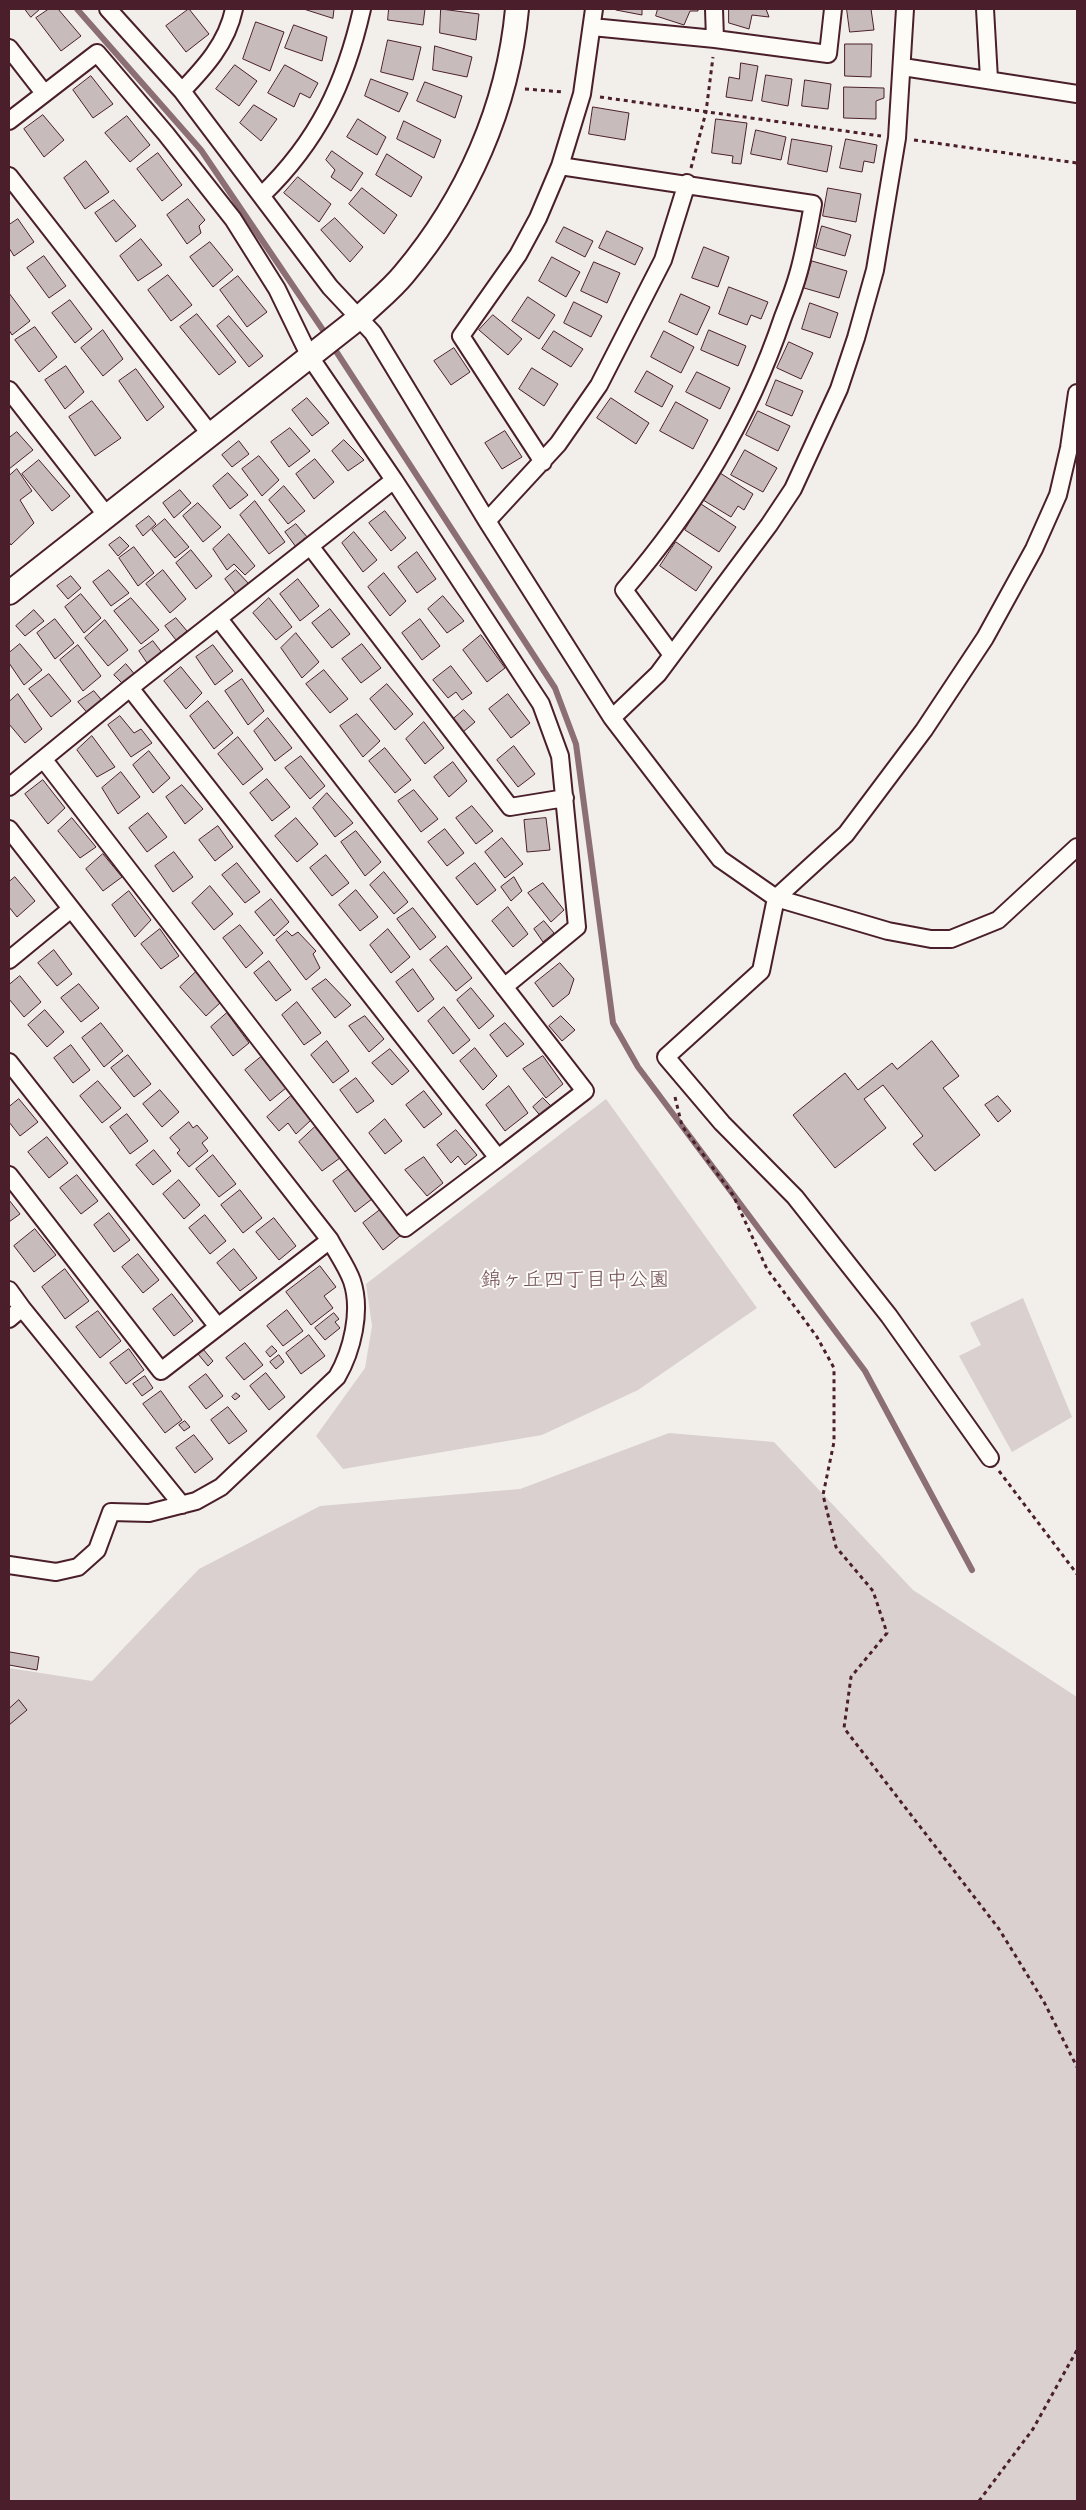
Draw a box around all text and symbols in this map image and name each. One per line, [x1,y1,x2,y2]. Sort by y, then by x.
park label: 錦ヶ丘四丁目中公園 [481,1268,669,1294]

